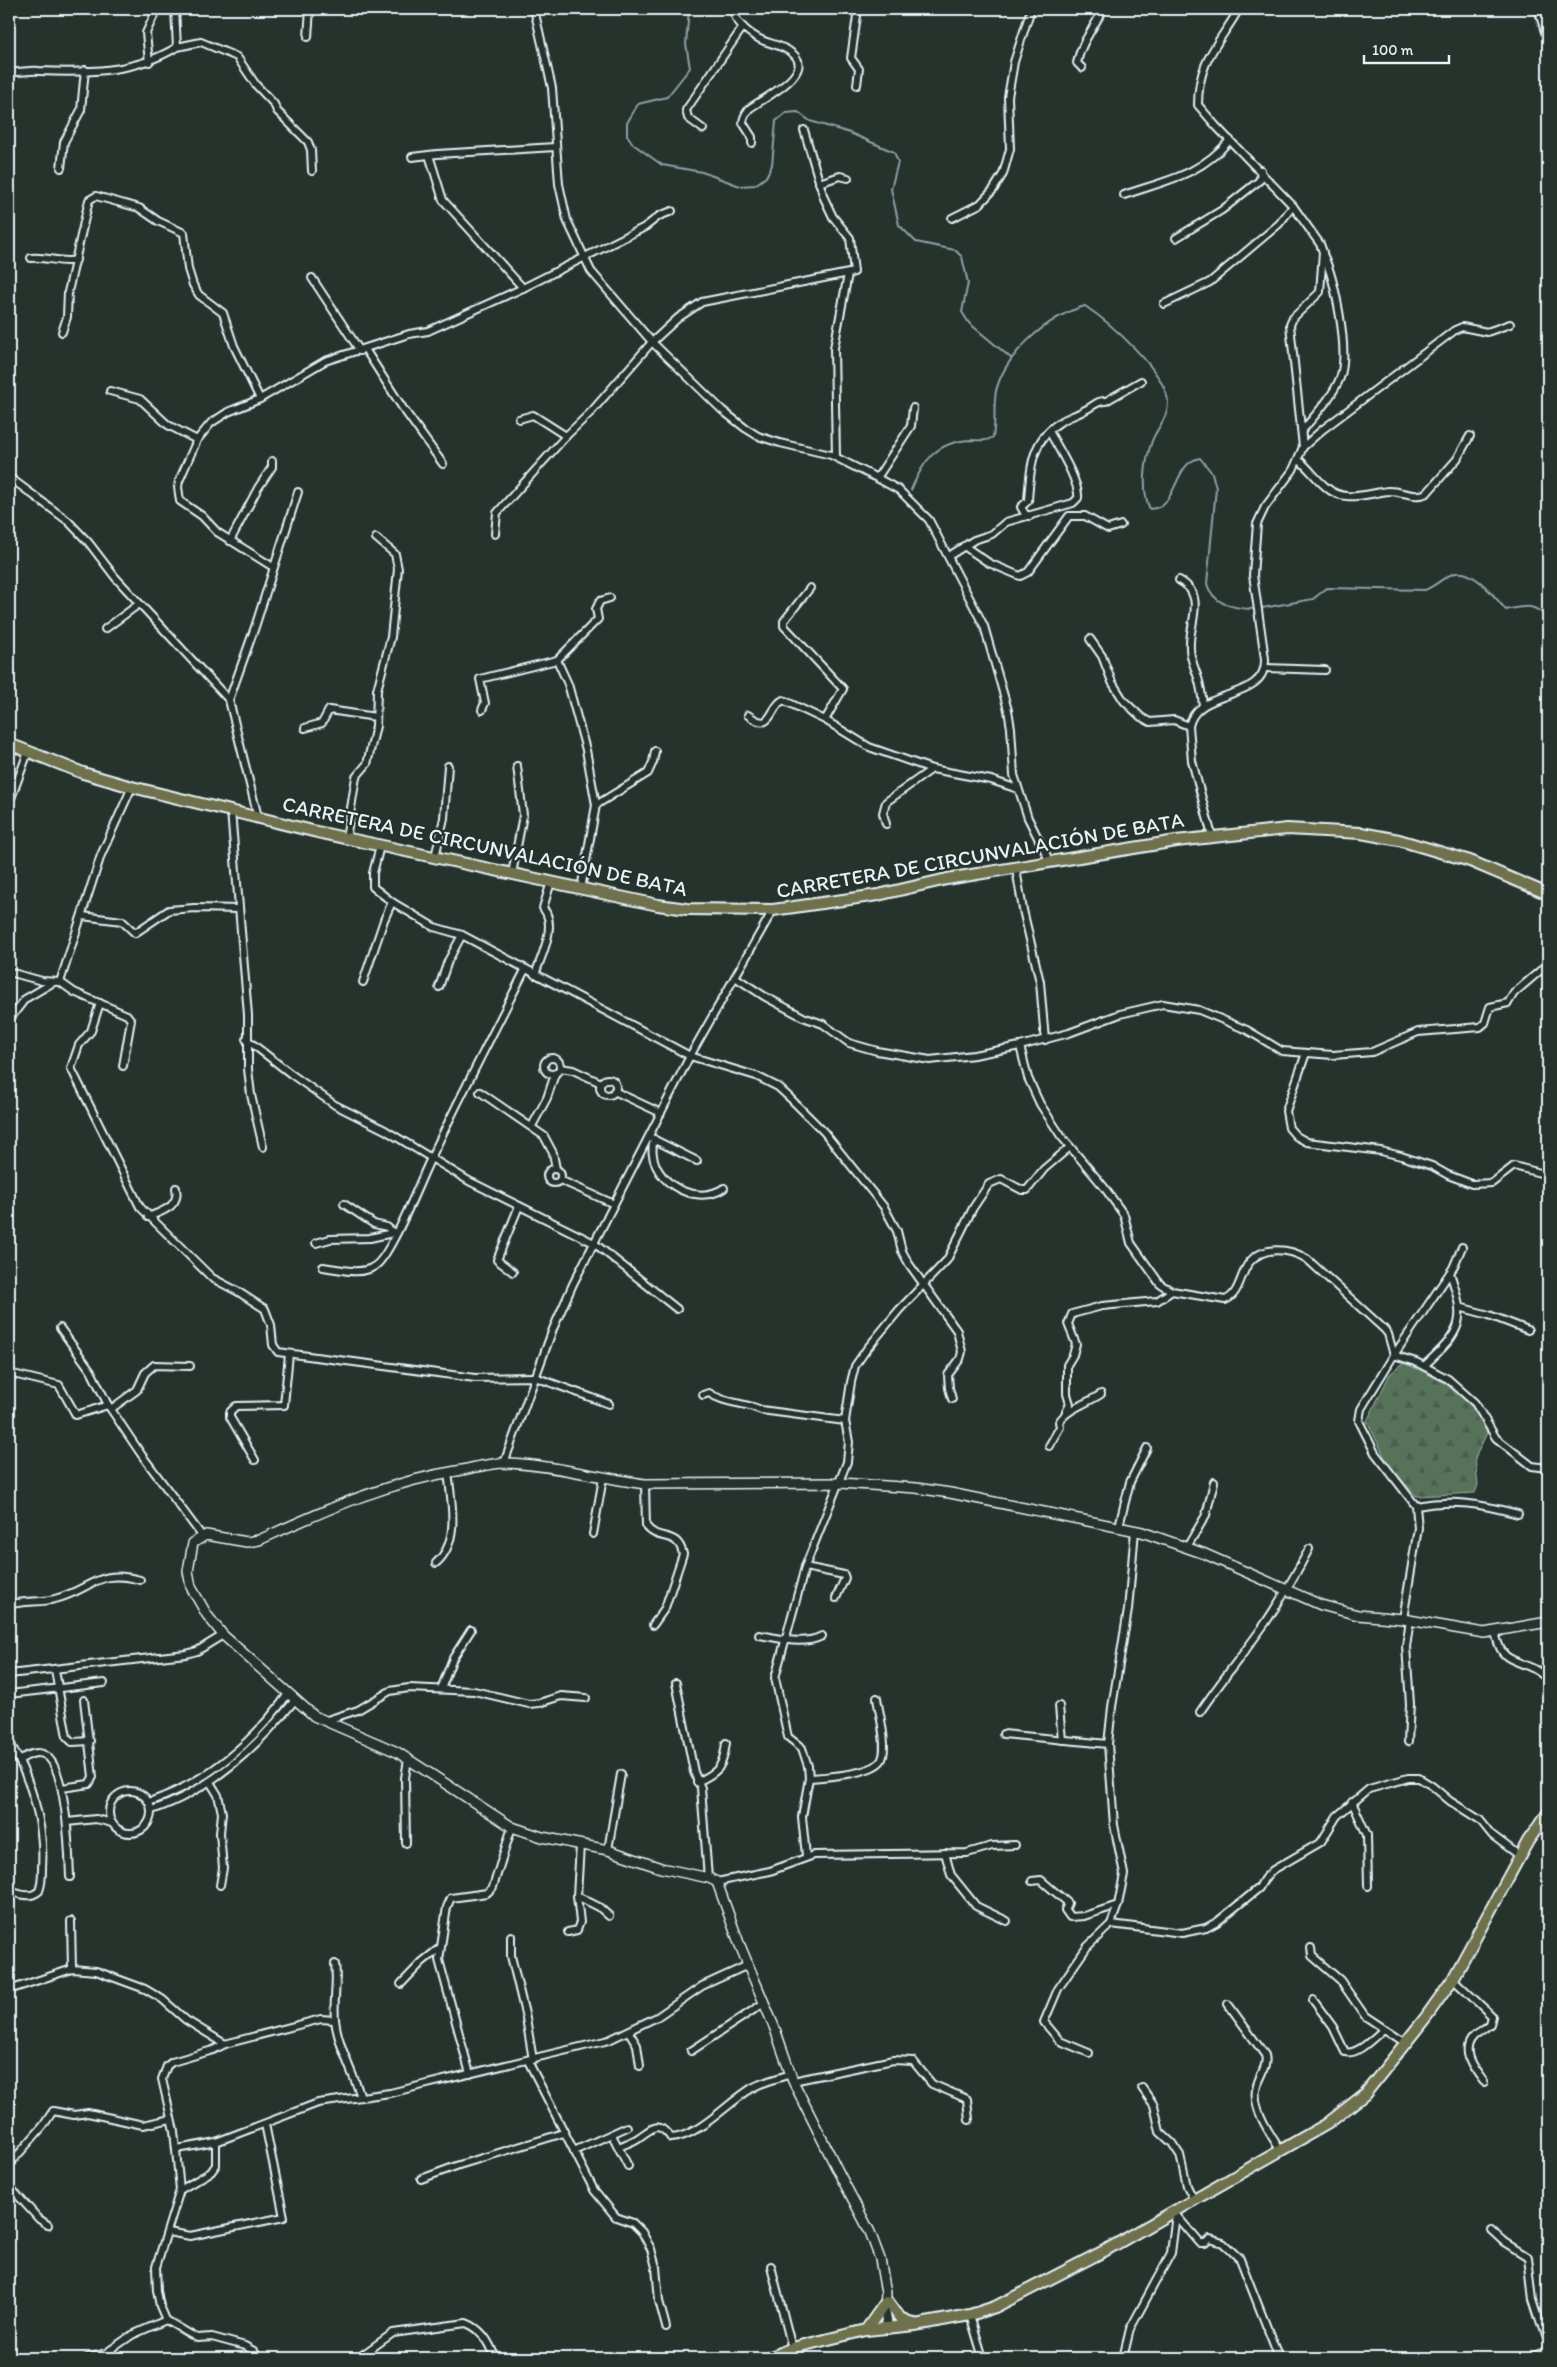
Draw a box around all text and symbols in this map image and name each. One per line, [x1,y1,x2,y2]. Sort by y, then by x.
scale bar [1364,32,1450,64]
text: 100 m [1372,41,1414,59]
street label: CARRETERA DE CIRCUNVALACIÓN DE BATA [280,791,690,901]
street label: CARRETERA DE CIRCUNVALACIÓN DE BATA [774,807,1186,903]

